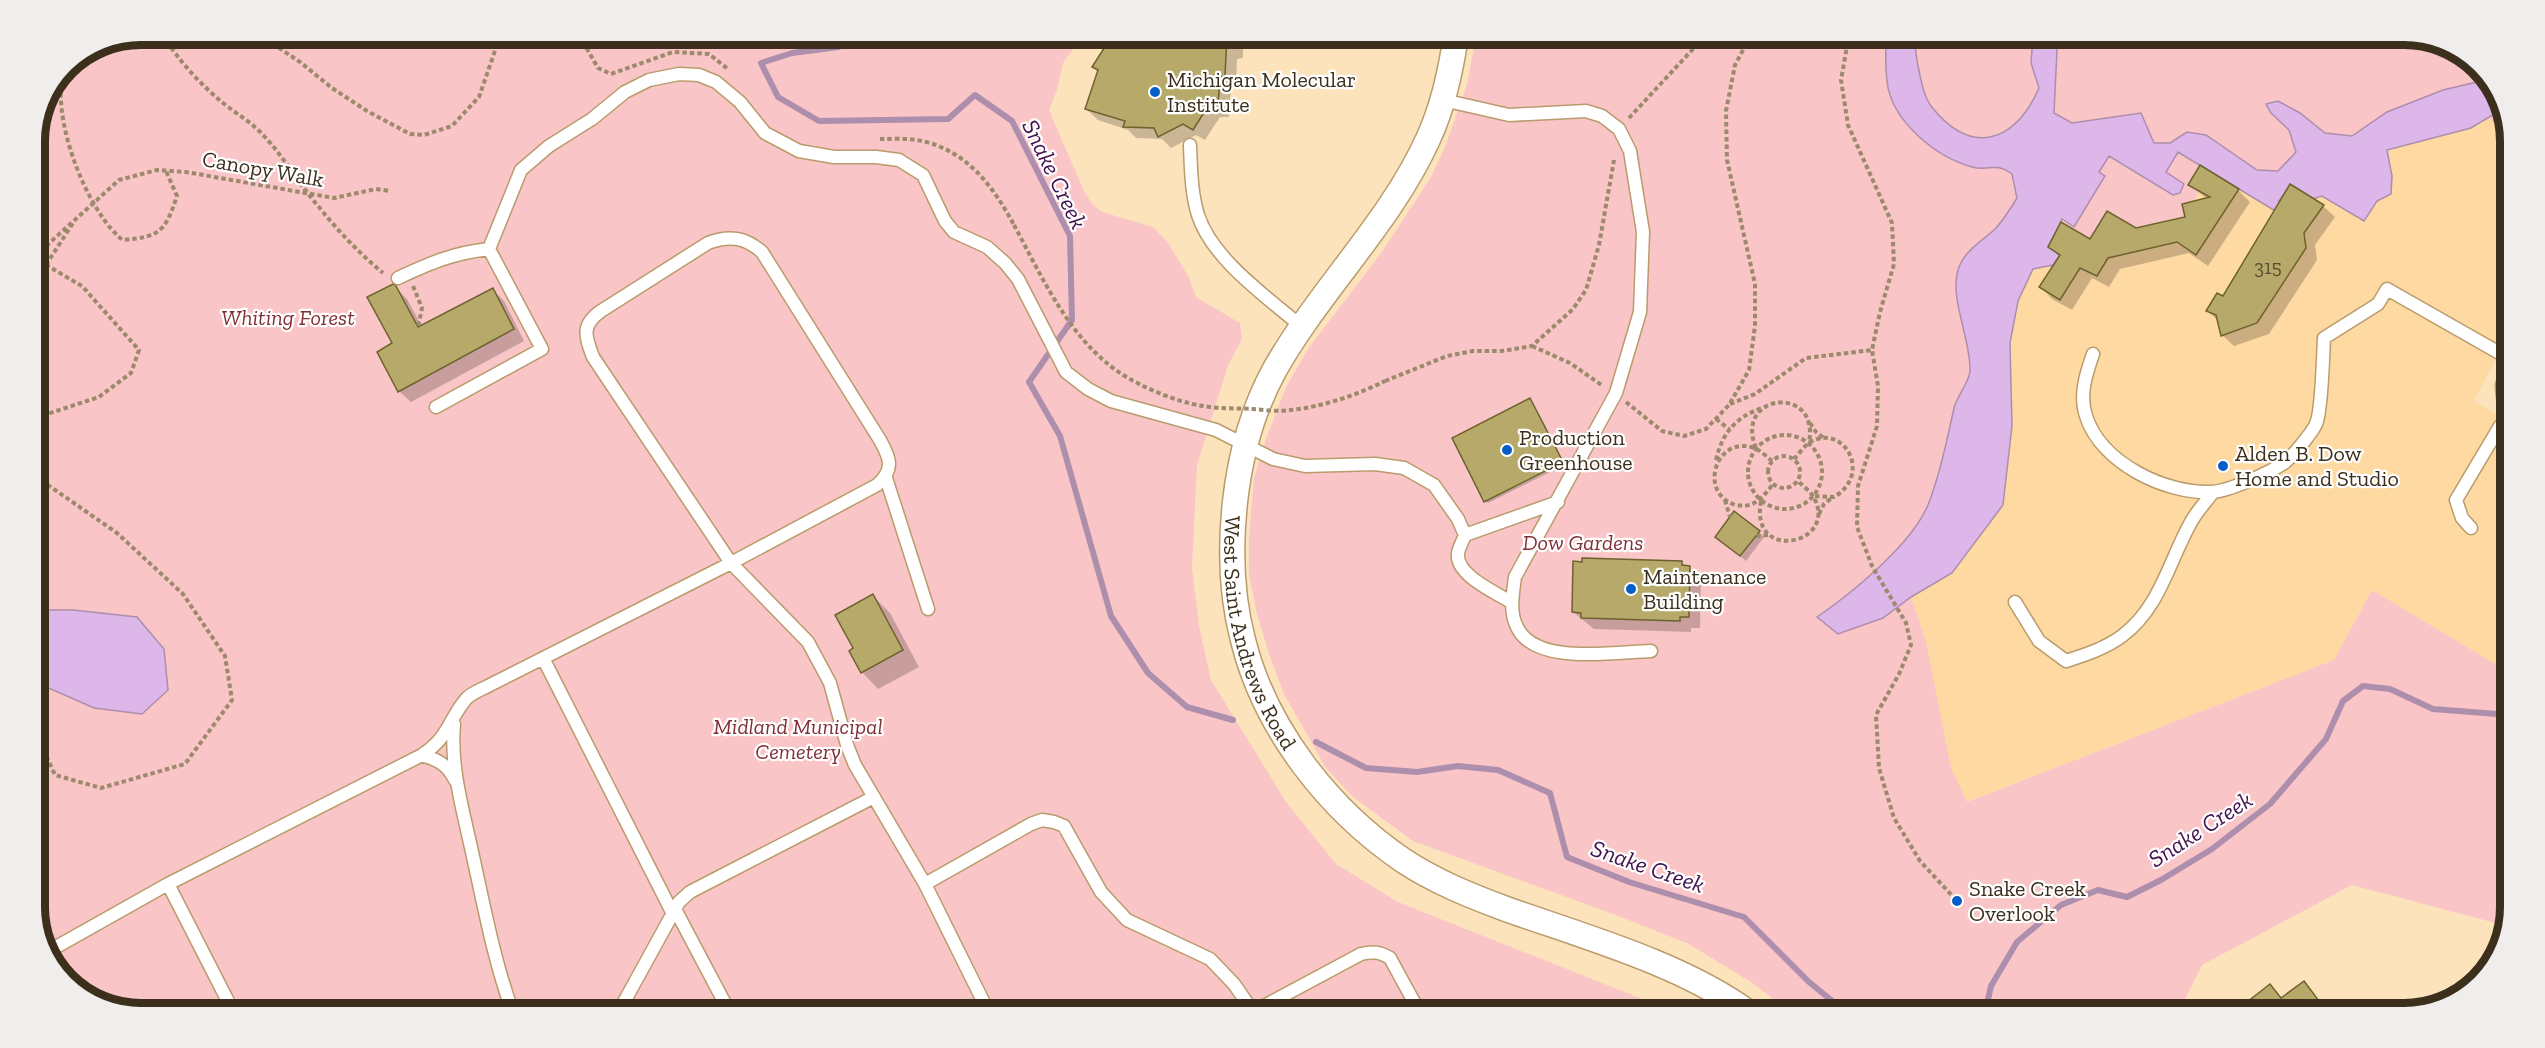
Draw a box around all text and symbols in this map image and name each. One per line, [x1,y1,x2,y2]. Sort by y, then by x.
place label: Michigan Molecular Institute [1167,66,1356,118]
marker: Michigan Molecular Institute [1148,85,1162,99]
water label: Snake Creek [1016,114,1094,234]
street label: Canopy Walk [200,145,326,193]
house number: 315 [2254,255,2282,279]
park label: Whiting Forest [221,304,355,331]
place label: Production Greenhouse [1519,424,1633,476]
place label: Alden B. Dow Home and Studio [2235,440,2399,492]
marker: Production Greenhouse [1500,443,1514,457]
marker: Alden B. Dow Home and Studio [2216,459,2230,473]
street label: West Saint Andrews Road [1219,515,1303,755]
park label: Dow Gardens [1523,529,1643,556]
place label: Maintenance Building [1643,563,1766,615]
marker: Maintenance Building [1624,582,1638,596]
park label: Midland Municipal Cemetery [713,713,883,765]
water label: Snake Creek [2142,784,2258,873]
water label: Snake Creek [1587,833,1709,899]
place label: Snake Creek Overlook [1969,875,2086,927]
marker: Snake Creek Overlook [1950,894,1964,908]

